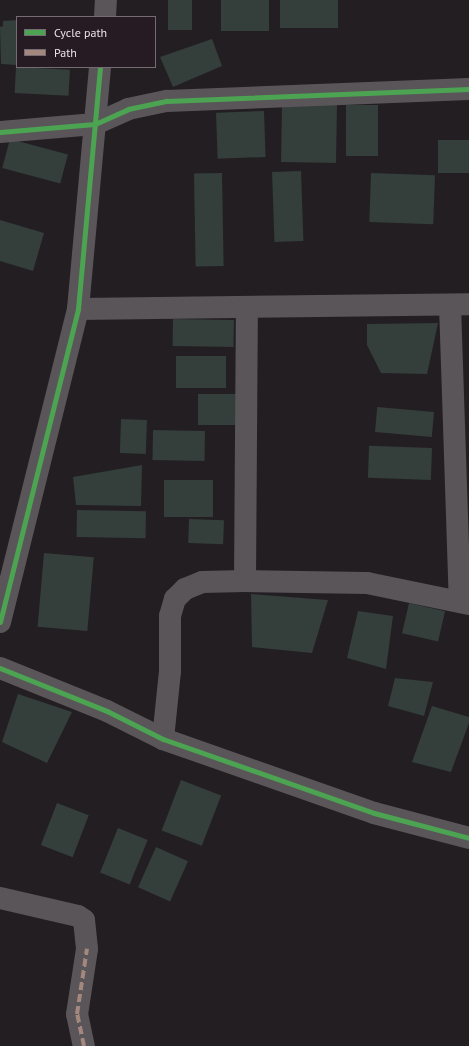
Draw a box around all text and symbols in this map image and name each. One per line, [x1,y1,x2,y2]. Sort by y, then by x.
legend [16,16,156,68]
text: Cycle path [54,25,107,40]
text: Path [54,45,77,60]

